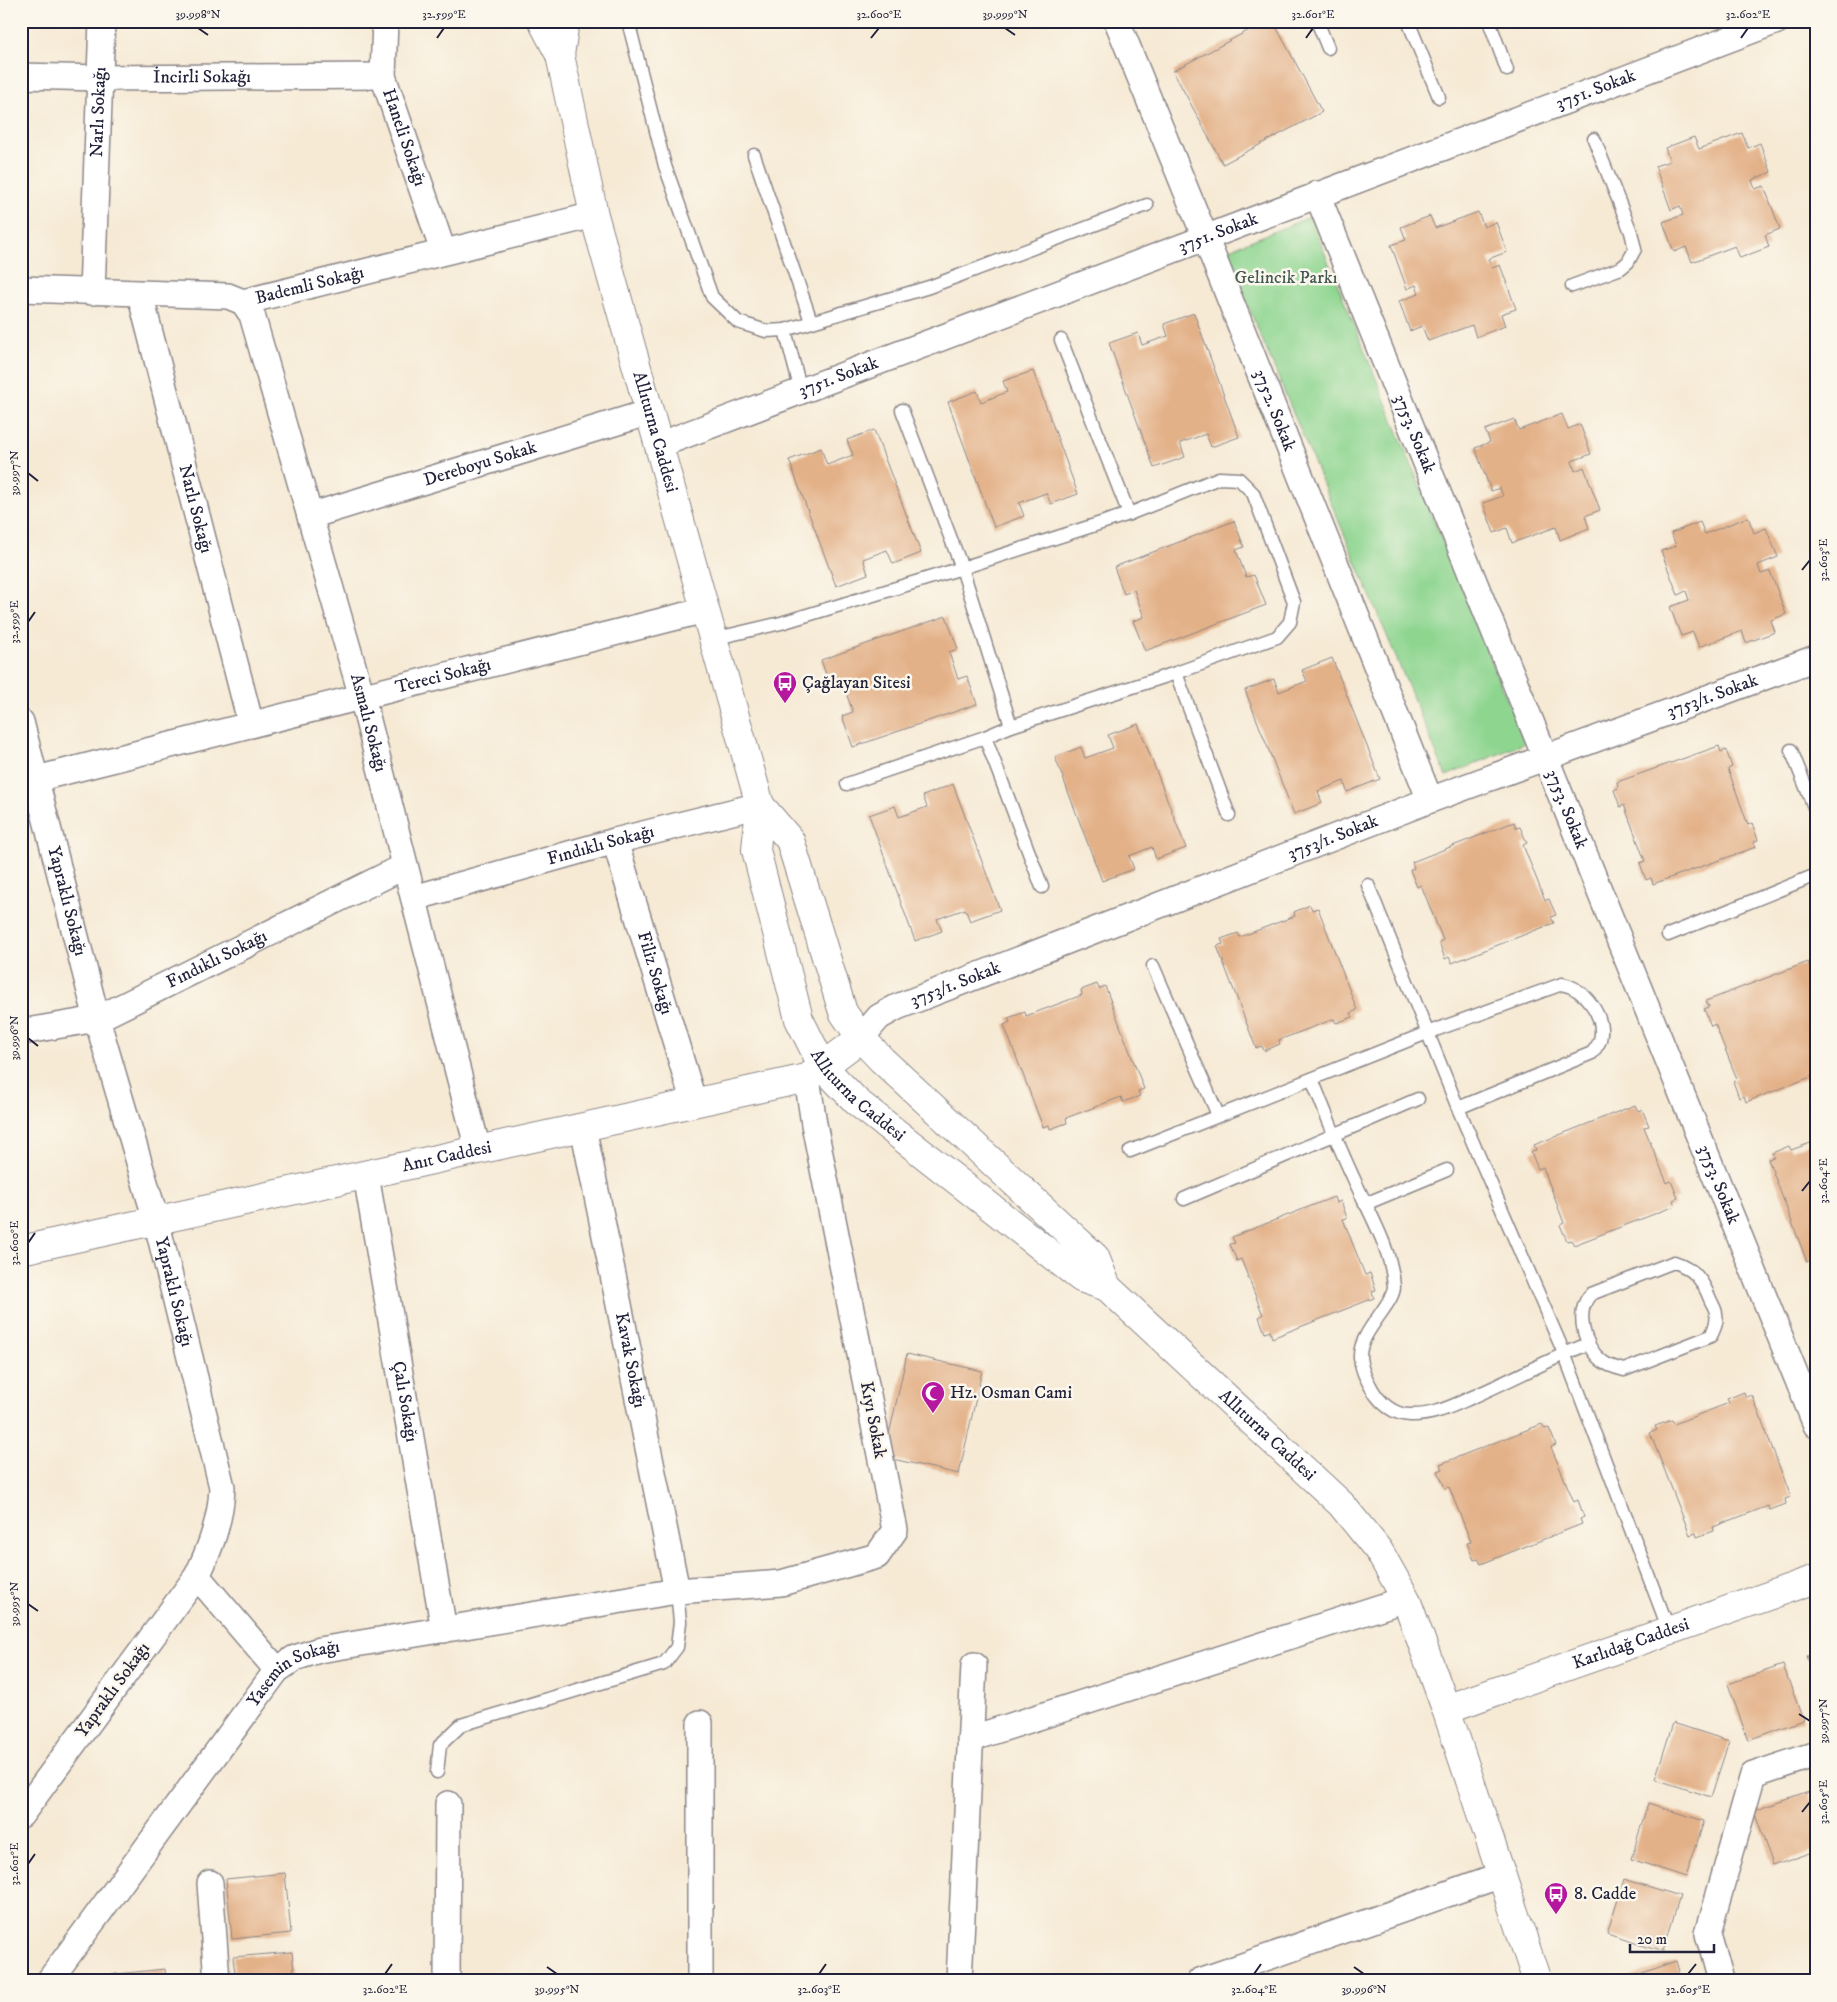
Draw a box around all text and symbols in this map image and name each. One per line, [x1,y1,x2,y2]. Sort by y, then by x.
text: 39.998°N [176,7,221,22]
text: 32.599°E [422,7,466,22]
text: 32.600°E [857,7,902,22]
text: 39.999°N [983,7,1028,22]
text: 32.601°E [1292,7,1335,22]
text: 32.602°E [1726,7,1771,22]
street label: 3751. Sokak [1553,65,1639,115]
street label: Narlı Sokağı [86,66,111,158]
street label: İncirli Sokağı [153,66,251,89]
street label: Haneli Sokağı [377,86,431,189]
street label: 3751. Sokak [1175,208,1261,258]
street label: Bademli Sokağı [253,261,366,310]
park label: Gelincik Parkı [1235,267,1337,289]
street label: 3751. Sokak [796,352,882,402]
street label: 3752. Sokak [1248,366,1301,455]
street label: Allıturna Caddesi [628,369,683,495]
street label: 3753. Sokak [1388,391,1440,477]
street label: Dereboyu Sokak [421,436,539,492]
text: 39.997°N [7,450,22,496]
street label: Narlı Sokağı [173,462,217,556]
text: 32.603°E [1816,538,1831,581]
text: 32.599°E [7,600,22,644]
street label: Tereci Sokağı [393,653,493,699]
street label: 3753/1. Sokak [1664,669,1761,723]
bus stop icon: Çağlayan Sitesi [772,670,798,704]
street label: Asmalı Sokağı [345,671,392,774]
place label: Çağlayan Sitesi [802,672,911,694]
street label: 3753. Sokak [1541,766,1592,852]
street label: 3753/1. Sokak [1285,810,1381,865]
street label: Fındıklı Sokağı [545,821,656,871]
street label: Yapraklı Sokağı [42,844,91,958]
street label: Fındıklı Sokağı [163,925,271,994]
street label: Filiz Sokağı [632,929,678,1017]
street label: 3753/1. Sokak [907,957,1004,1012]
text: 39.996°N [7,1015,22,1061]
street label: Allıturna Caddesi [805,1045,909,1147]
street label: Anıt Caddesi [400,1136,494,1177]
street label: 3753. Sokak [1693,1142,1745,1228]
text: 32.604°E [1816,1158,1831,1204]
text: 32.600°E [7,1220,22,1265]
street label: Yapraklı Sokağı [150,1235,198,1349]
street label: Kavak Sokağı [610,1311,651,1410]
street label: Çalı Sokağı [387,1360,423,1444]
street label: Kıyı Sokak [855,1380,891,1460]
mosque icon: Hz. Osman Cami [920,1380,946,1414]
place label: Hz. Osman Cami [950,1382,1072,1404]
street label: Allıturna Caddesi [1214,1385,1320,1486]
text: 39.995°N [7,1581,22,1626]
street label: Karlıdağ Caddesi [1570,1613,1692,1675]
street label: Yasemin Sokağı [243,1636,341,1711]
street label: Yapraklı Sokağı [71,1638,155,1742]
text: 39.997°N [1816,1698,1831,1744]
text: 32.605°E [1816,1779,1831,1824]
text: 32.601°E [7,1842,22,1885]
bus stop icon: 8. Cadde [1543,1881,1569,1915]
place label: 8. Cadde [1574,1883,1636,1905]
scale bar [1630,1922,1713,1954]
text: 20 m [1637,1930,1667,1949]
text: 32.602°E [363,1982,408,1997]
text: 39.995°N [535,1982,580,1997]
text: 32.603°E [798,1982,841,1997]
text: 32.604°E [1231,1982,1277,1997]
text: 39.996°N [1341,1982,1387,1997]
text: 32.605°E [1666,1982,1711,1997]

